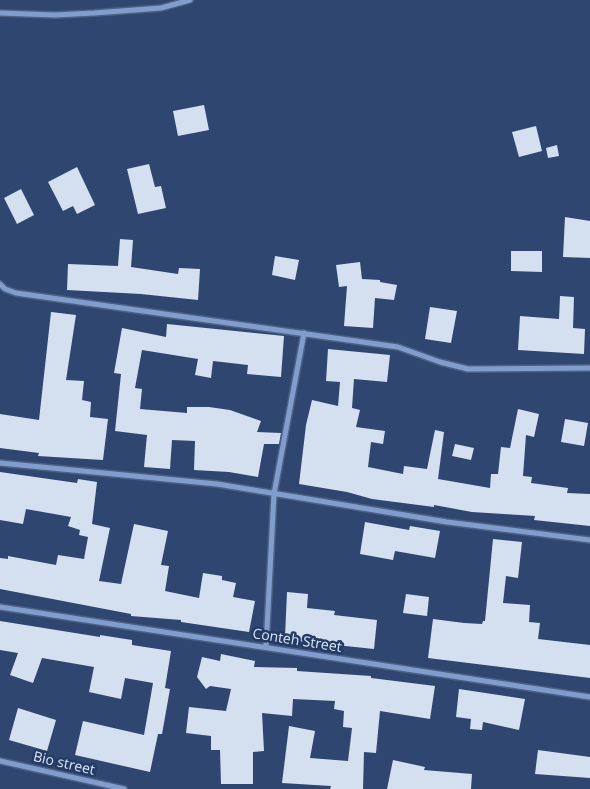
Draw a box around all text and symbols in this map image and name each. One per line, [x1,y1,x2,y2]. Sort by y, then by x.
street label: Conteh Street [251,626,343,656]
street label: Bio street [32,749,96,779]

